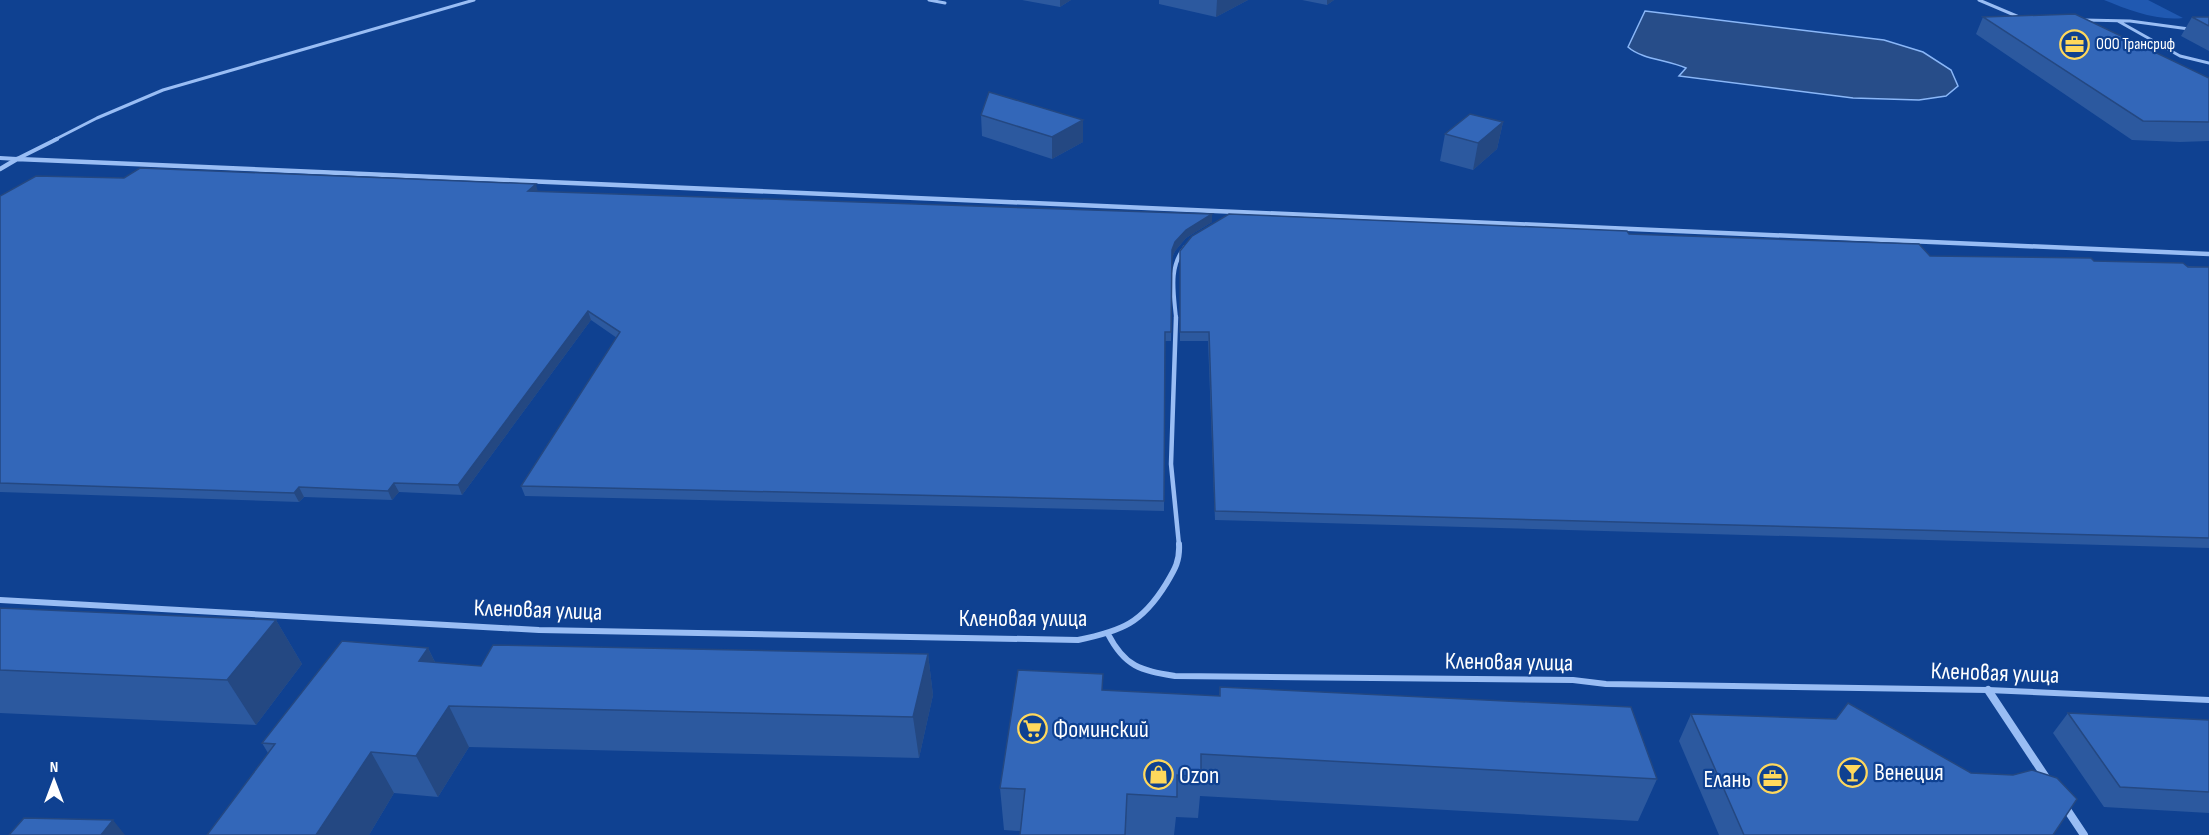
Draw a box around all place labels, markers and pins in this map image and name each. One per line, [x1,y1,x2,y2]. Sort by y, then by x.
office icon: ООО Трансриф [2059,28,2091,60]
place label: ООО Трансриф [2096,35,2175,54]
supermarket icon: Фоминский [1016,713,1048,745]
place label: Фоминский [1053,715,1149,744]
bar icon: Венеция [1837,756,1869,788]
place label: Венеция [1874,758,1944,787]
shop icon: Ozon [1142,759,1174,791]
place label: Ozon [1179,761,1219,790]
office icon: Елань [1756,763,1788,795]
place label: Елань [1704,765,1751,794]

